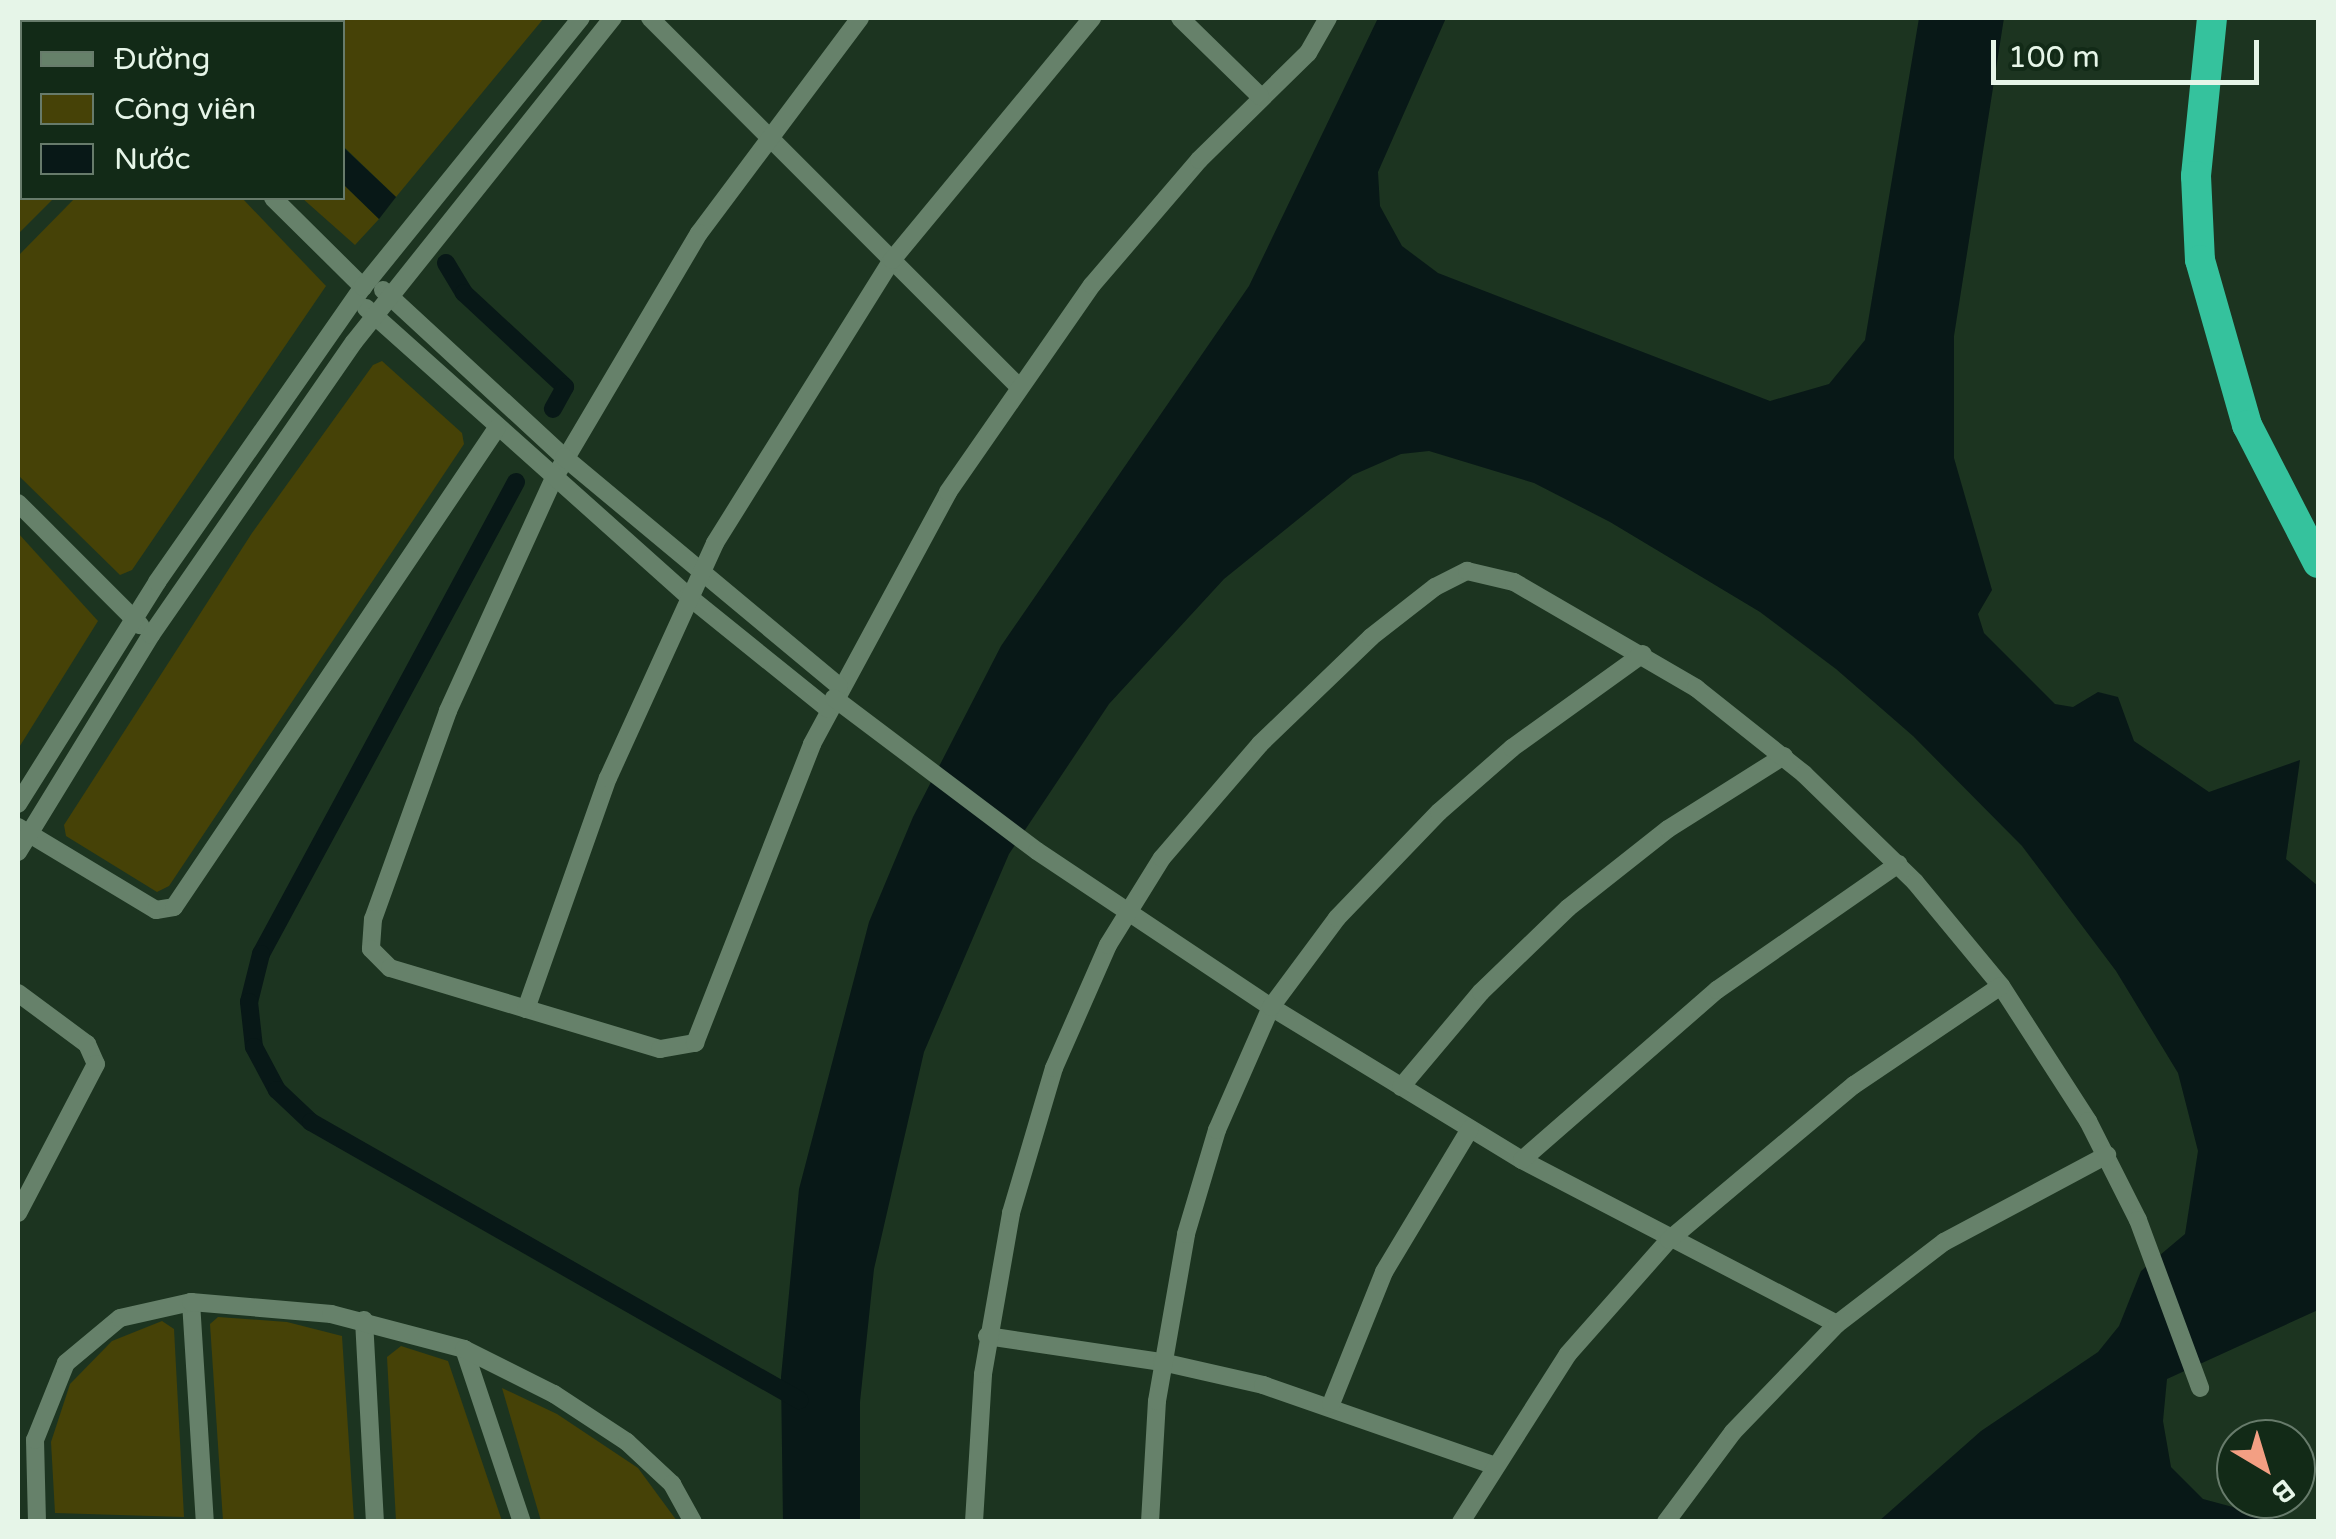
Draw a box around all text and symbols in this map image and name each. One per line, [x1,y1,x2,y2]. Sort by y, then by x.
legend [20,20,345,200]
scale bar [1996,20,2264,82]
text: 100 m [2008,39,2100,76]
text: Đường [114,41,210,78]
text: Công viên [114,91,256,128]
text: Nước [114,141,191,178]
north arrow [2216,1419,2316,1519]
text: B [2265,1472,2301,1510]

